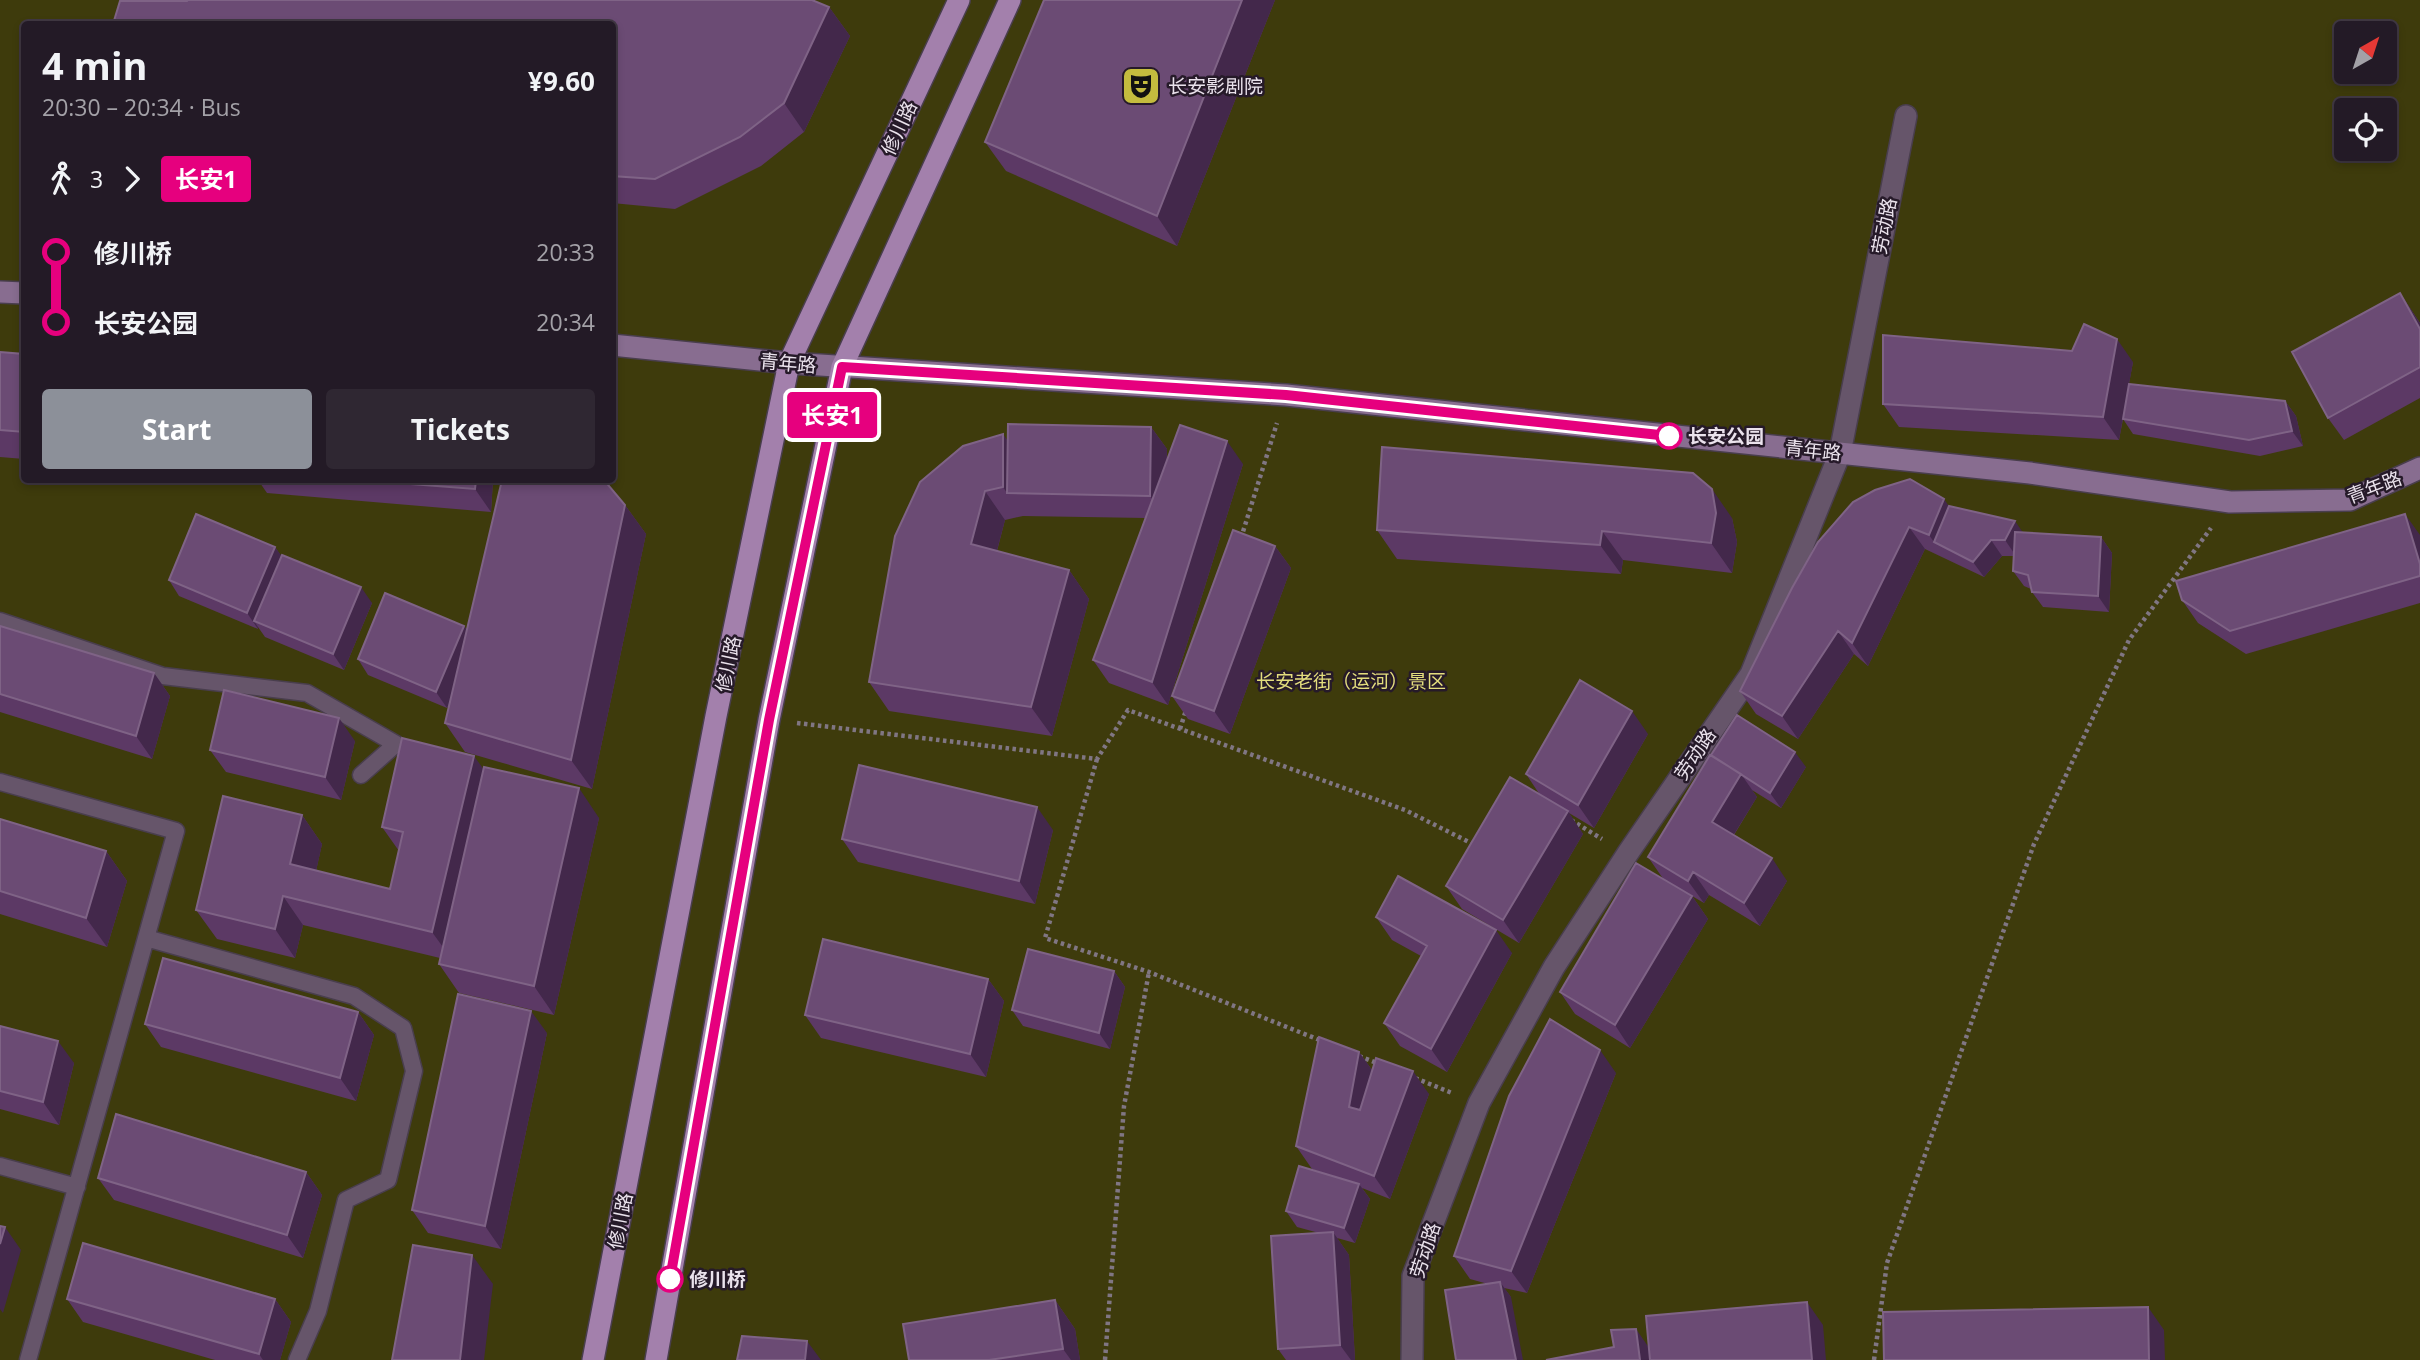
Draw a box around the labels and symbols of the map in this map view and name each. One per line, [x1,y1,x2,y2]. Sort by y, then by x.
north arrow [2334,21,2398,84]
theatre icon: 长安影剧院 [1120,65,1162,107]
place label: 长安影剧院 [1168,73,1263,99]
street label: 修川路 [875,97,923,159]
street label: 劳动路 [1866,196,1902,256]
street label: 青年路 [758,348,818,378]
line badge: 长安1 [792,392,872,438]
marker: 长安公园 [1656,423,1682,449]
place label: 长安公园 [1688,423,1764,449]
street label: 青年路 [1783,434,1843,466]
street label: 青年路 [2343,465,2405,509]
street label: 修川路 [709,633,747,695]
park label: 长安老街（运河）景区 [1256,668,1446,694]
street label: 劳动路 [1668,723,1722,785]
street label: 修川路 [602,1191,638,1251]
street label: 劳动路 [1404,1219,1446,1281]
marker: 修川桥 [657,1266,683,1292]
place label: 修川桥 [689,1266,746,1292]

